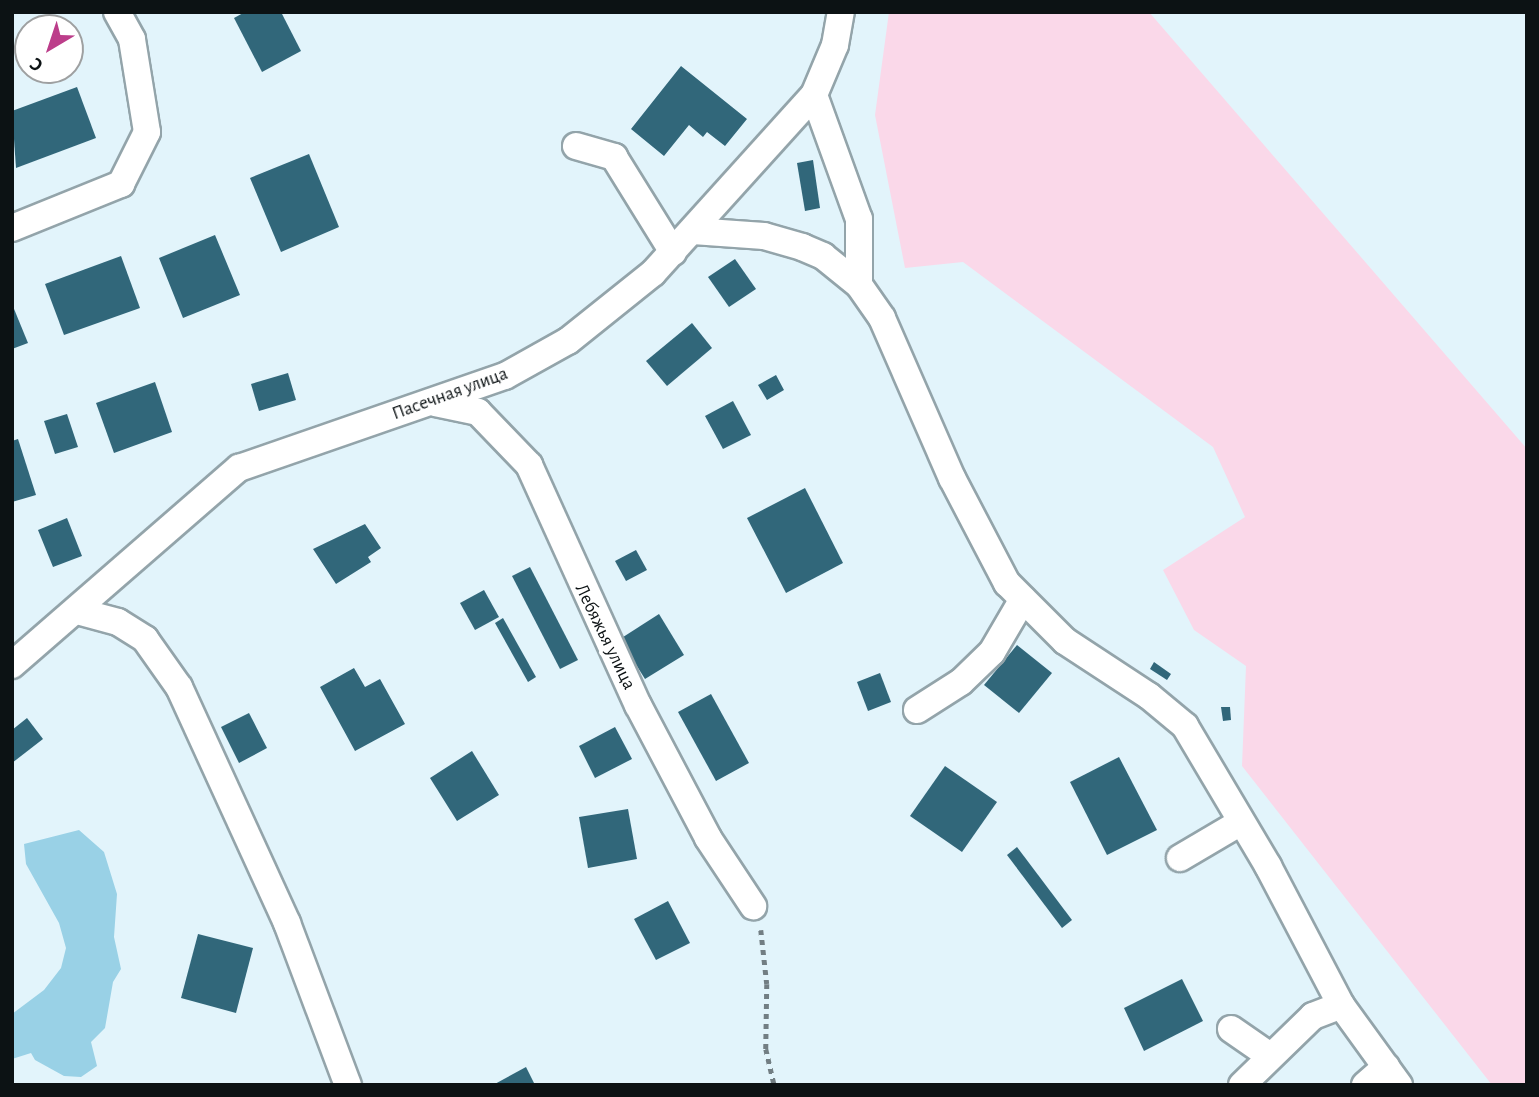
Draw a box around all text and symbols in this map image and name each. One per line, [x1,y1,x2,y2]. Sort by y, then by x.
north arrow [14,14,84,84]
text: С [27,53,47,75]
street label: Пасечная улица [389,362,511,426]
street label: Лебяжья улица [570,580,640,694]

